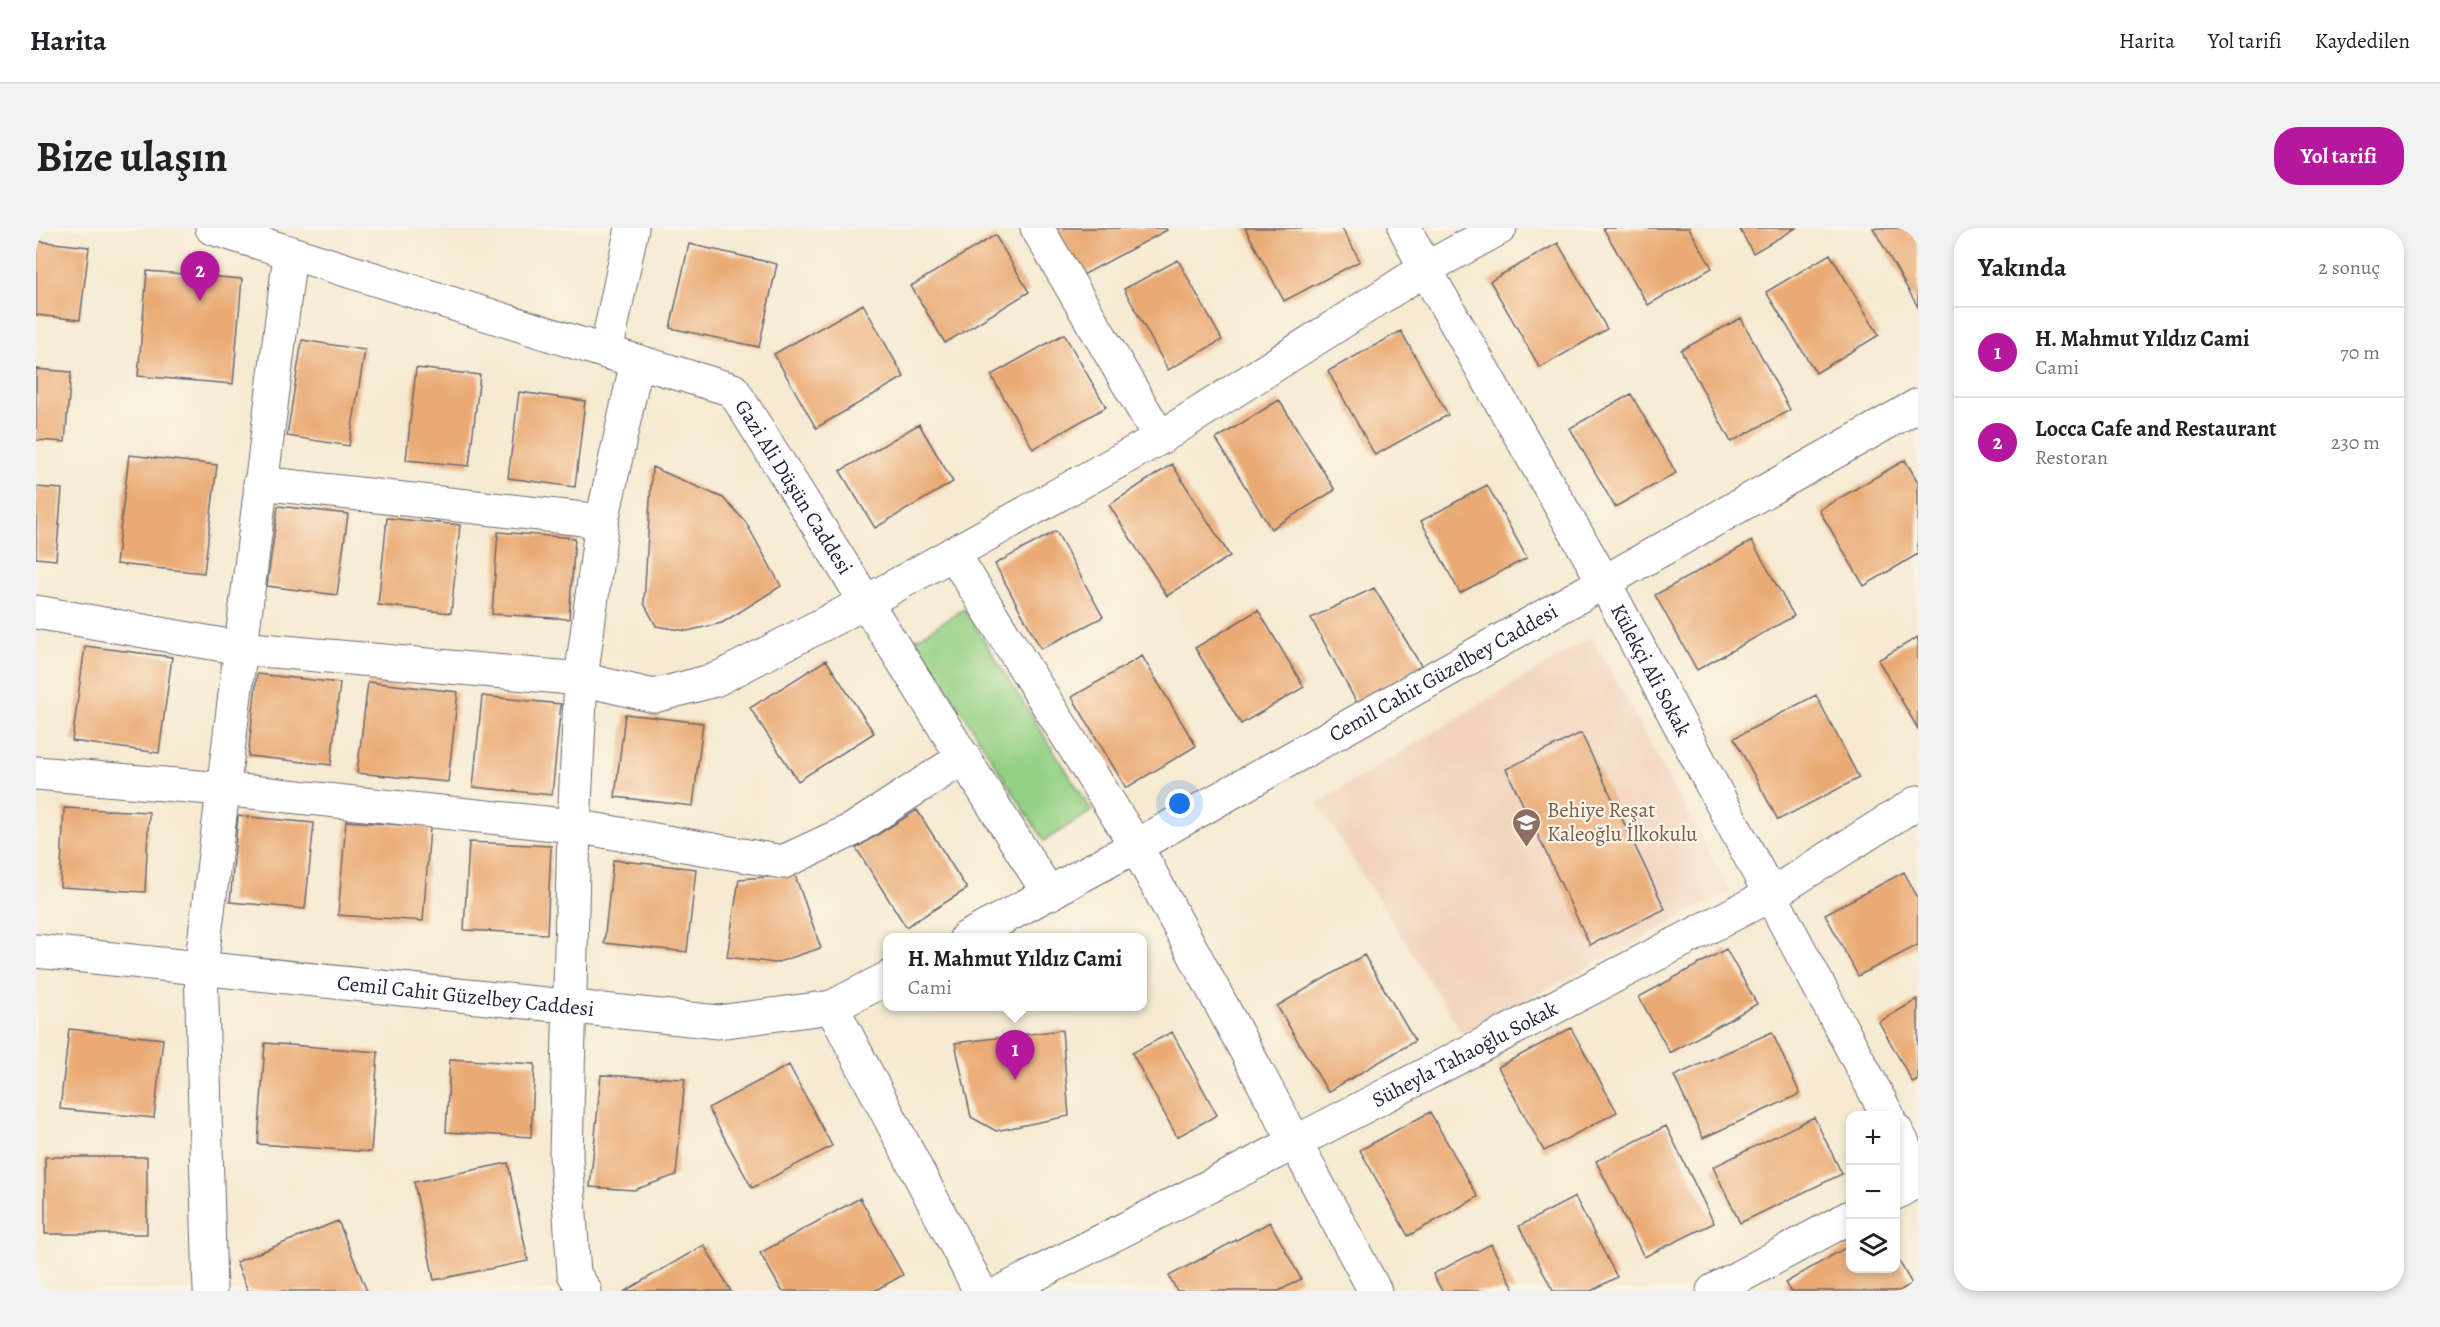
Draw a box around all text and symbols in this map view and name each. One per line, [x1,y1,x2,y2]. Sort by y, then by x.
text: Harita [30,22,107,60]
text: Harita [2119,27,2175,55]
text: Yol tarifi [2208,27,2282,55]
text: Kaydedilen [2315,27,2410,55]
button: Yol tarifi [2274,127,2404,185]
text: Bize ulaşın [36,128,228,185]
text: Yakında [1978,250,2067,285]
pin: 2 [180,251,220,301]
text: 2 sonuç [2318,254,2380,281]
text: H. Mahmut Yıldız Cami [2035,324,2249,354]
text: 1 [1994,339,2001,366]
text: 70 m [2340,339,2380,366]
text: Cami [2035,354,2079,381]
street label: Gazi Ali Düşün Caddesi [728,394,859,580]
text: Locca Cafe and Restaurant [2035,414,2277,444]
text: 2 [1993,429,2002,456]
text: 230 m [2331,429,2380,456]
text: Restoran [2035,444,2108,471]
street label: Cemil Cahit Güzelbey Caddesi [1324,597,1563,748]
street label: Külekçi Ali Sokak [1604,599,1698,742]
your location [1165,789,1194,818]
place label: Behiye Reşat Kaleoğlu İlkokulu [1547,796,1698,848]
school or university icon: Behiye Reşat Kaleoğlu İlkokulu [1510,806,1542,848]
popup [883,933,1147,1011]
text: H. Mahmut Yıldız Cami [908,944,1122,974]
street label: Cemil Cahit Güzelbey Caddesi [336,968,596,1023]
text: Cami [908,974,952,1001]
street label: Süheyla Tahaoğlu Sokak [1367,994,1563,1114]
pin: 1 [996,1030,1034,1080]
map controls [1846,1111,1900,1273]
button: + [1846,1111,1900,1165]
button: − [1846,1165,1900,1219]
button: layers [1846,1219,1900,1273]

